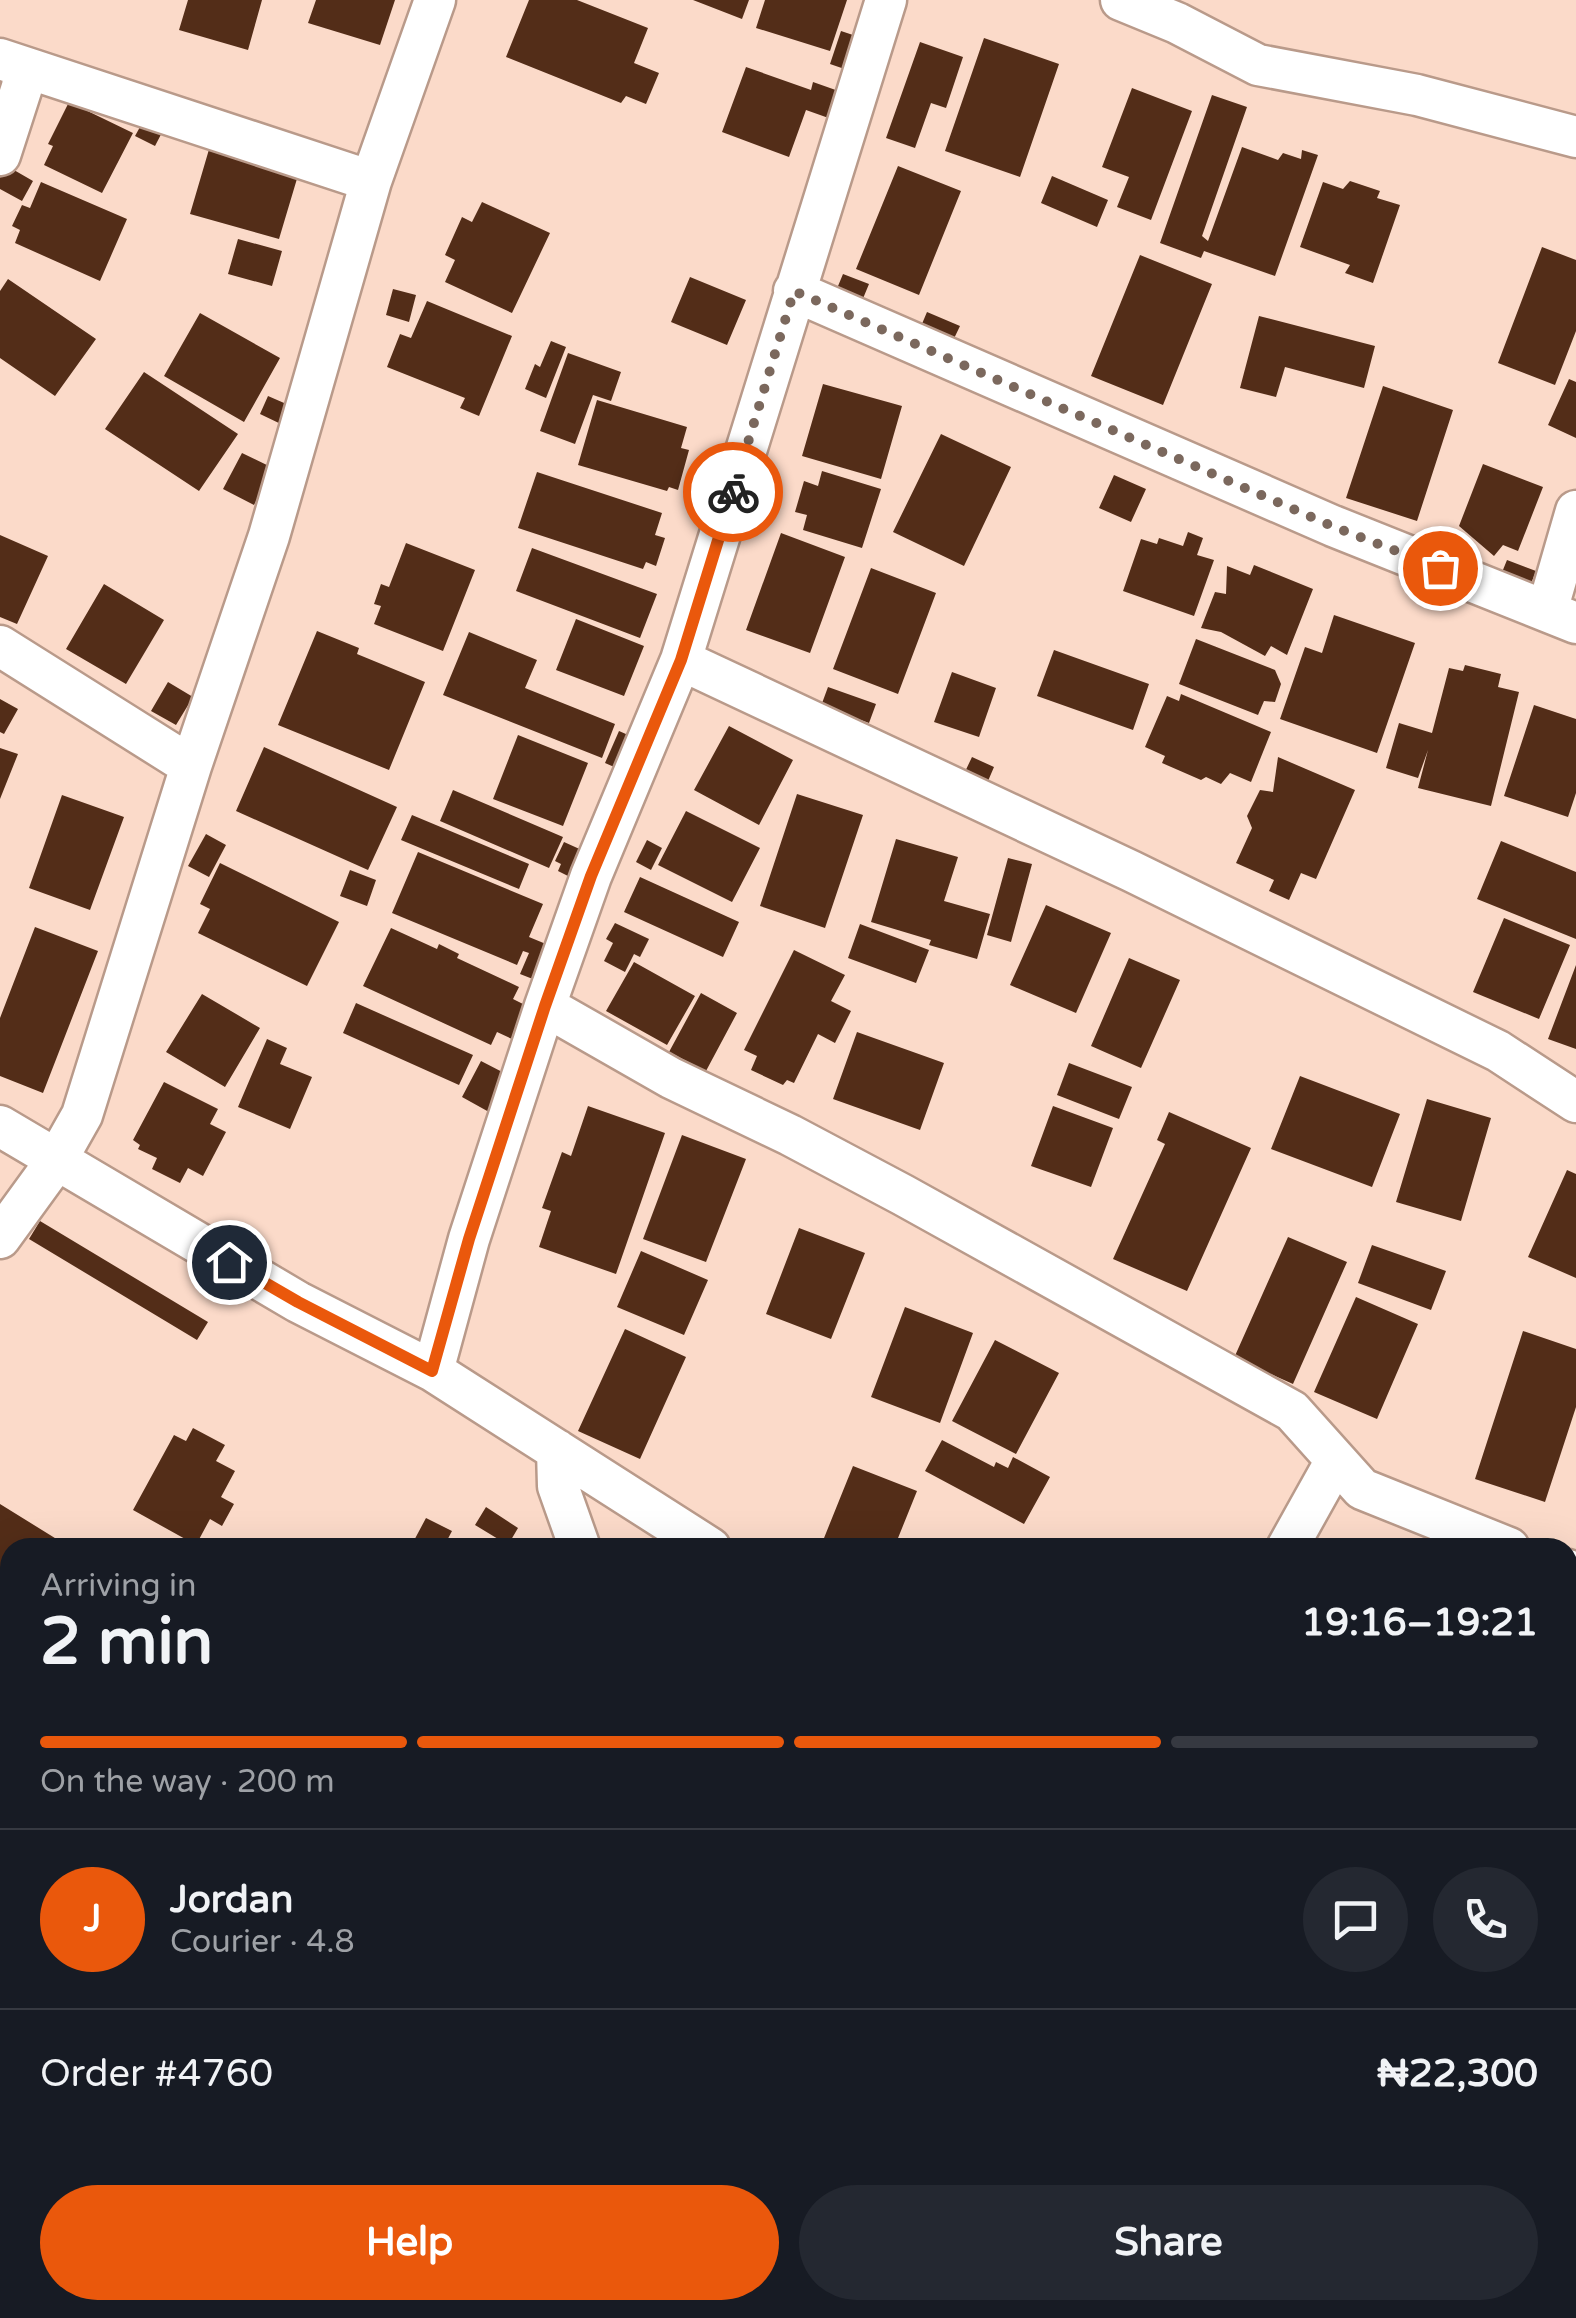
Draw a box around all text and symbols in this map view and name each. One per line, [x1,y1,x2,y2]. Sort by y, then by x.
courier [683,442,783,542]
icon: bike [706,465,761,520]
pin [1398,526,1483,611]
icon: bag [1413,541,1468,596]
pin [187,1220,272,1305]
icon: home [202,1235,257,1290]
text: Arriving in [40,1567,197,1605]
text: 19:16–19:21 [1301,1600,1538,1646]
text: 2 min [40,1603,213,1682]
text: On the way · 200 m [40,1763,335,1801]
button: chat [1303,1867,1408,1972]
button: phone [1433,1867,1538,1972]
text: Jordan [170,1877,293,1923]
text: J [84,1896,101,1942]
text: Courier · 4.8 [170,1923,355,1961]
text: Order #4760 [40,2051,273,2097]
text: ₦22,300 [1377,2051,1538,2097]
button: Help [40,2185,779,2300]
button: Share [799,2185,1538,2300]

